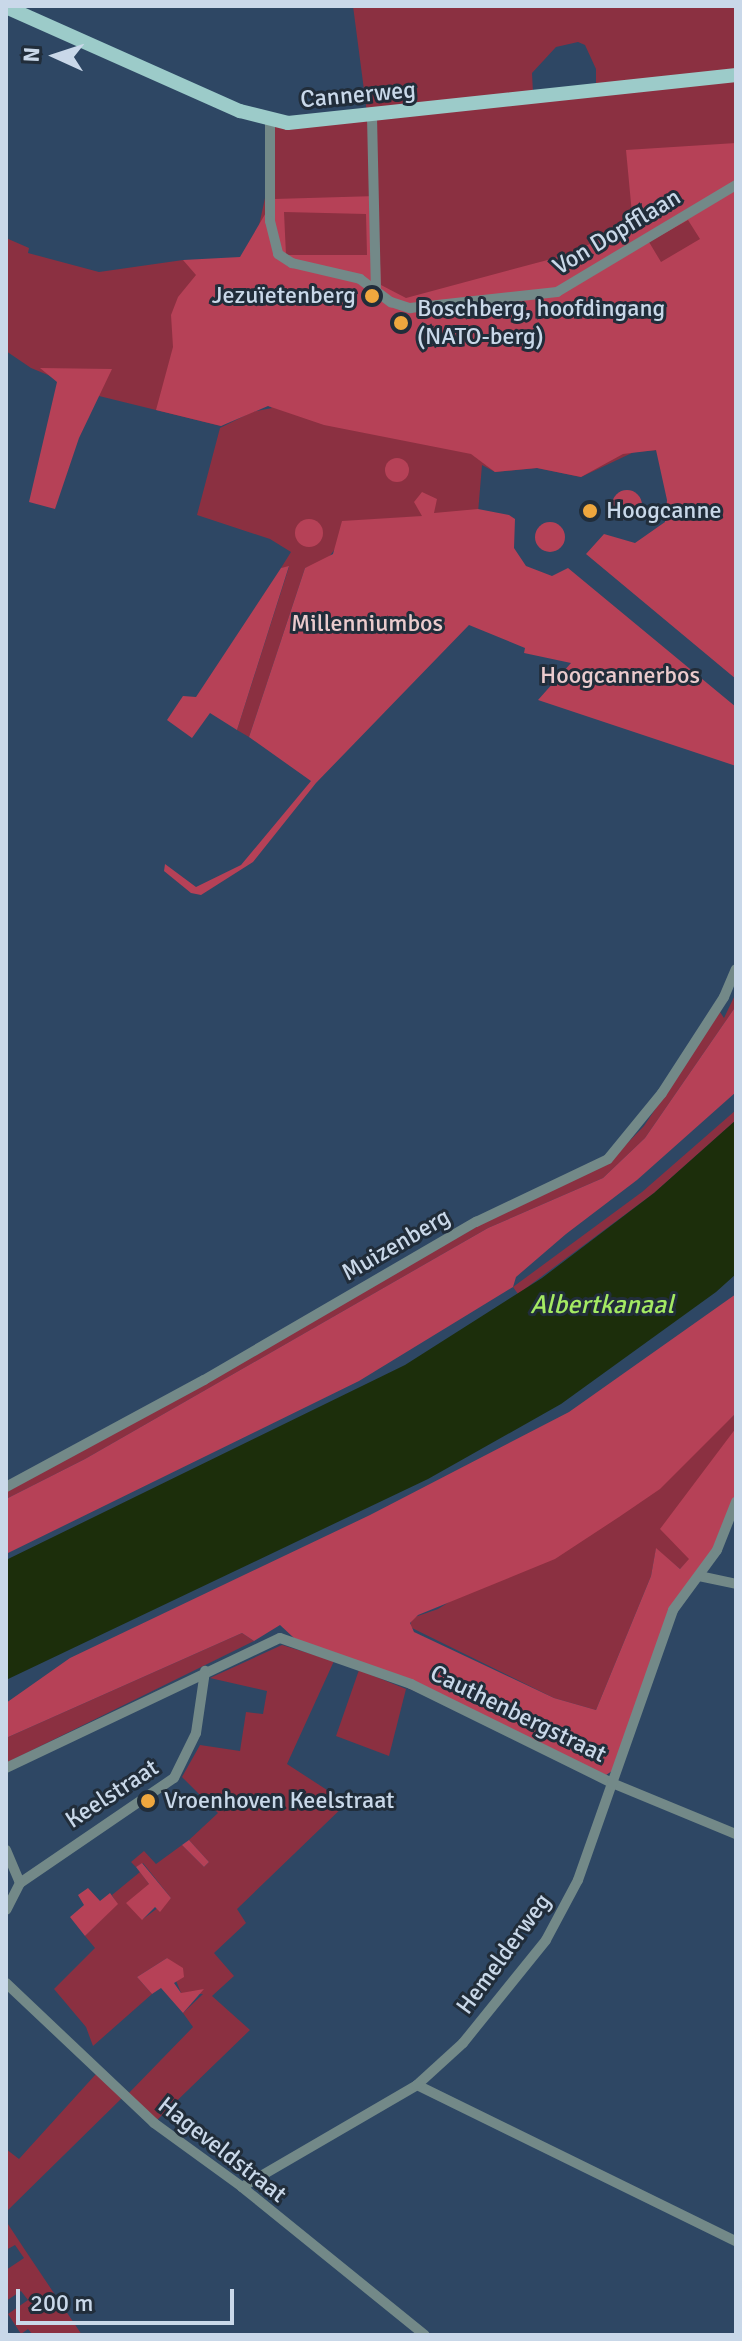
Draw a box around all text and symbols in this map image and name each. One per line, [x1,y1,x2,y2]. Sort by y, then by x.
north arrow [16,16,96,96]
text: N [18,46,45,63]
street label: Cannerweg [299,76,417,114]
street label: Von Dopfflaan [548,183,686,281]
place label: Jezuïetenberg [212,282,356,310]
marker: Jezuïetenberg [363,287,381,305]
place label: Boschberg, hoofdingang (NATO-berg) [417,295,665,351]
marker: Boschberg, hoofdingang (NATO-berg) [392,314,410,332]
place label: Hoogcanne [606,497,721,525]
marker: Hoogcanne [581,502,599,520]
park label: Millenniumbos [291,610,443,638]
park label: Hoogcannerbos [540,662,700,690]
street label: Muizenberg [337,1202,455,1288]
water label: Albertkanaal [530,1290,674,1322]
street label: Cauthenbergstraat [425,1659,611,1769]
street label: Keelstraat [60,1753,164,1835]
place label: Vroenhoven Keelstraat [164,1787,394,1815]
marker: Vroenhoven Keelstraat [139,1792,157,1810]
street label: Hemelderweg [451,1888,557,2020]
street label: Hageveldstraat [152,2091,292,2209]
scale bar [20,2273,238,2323]
text: 200 m [30,2288,93,2318]

